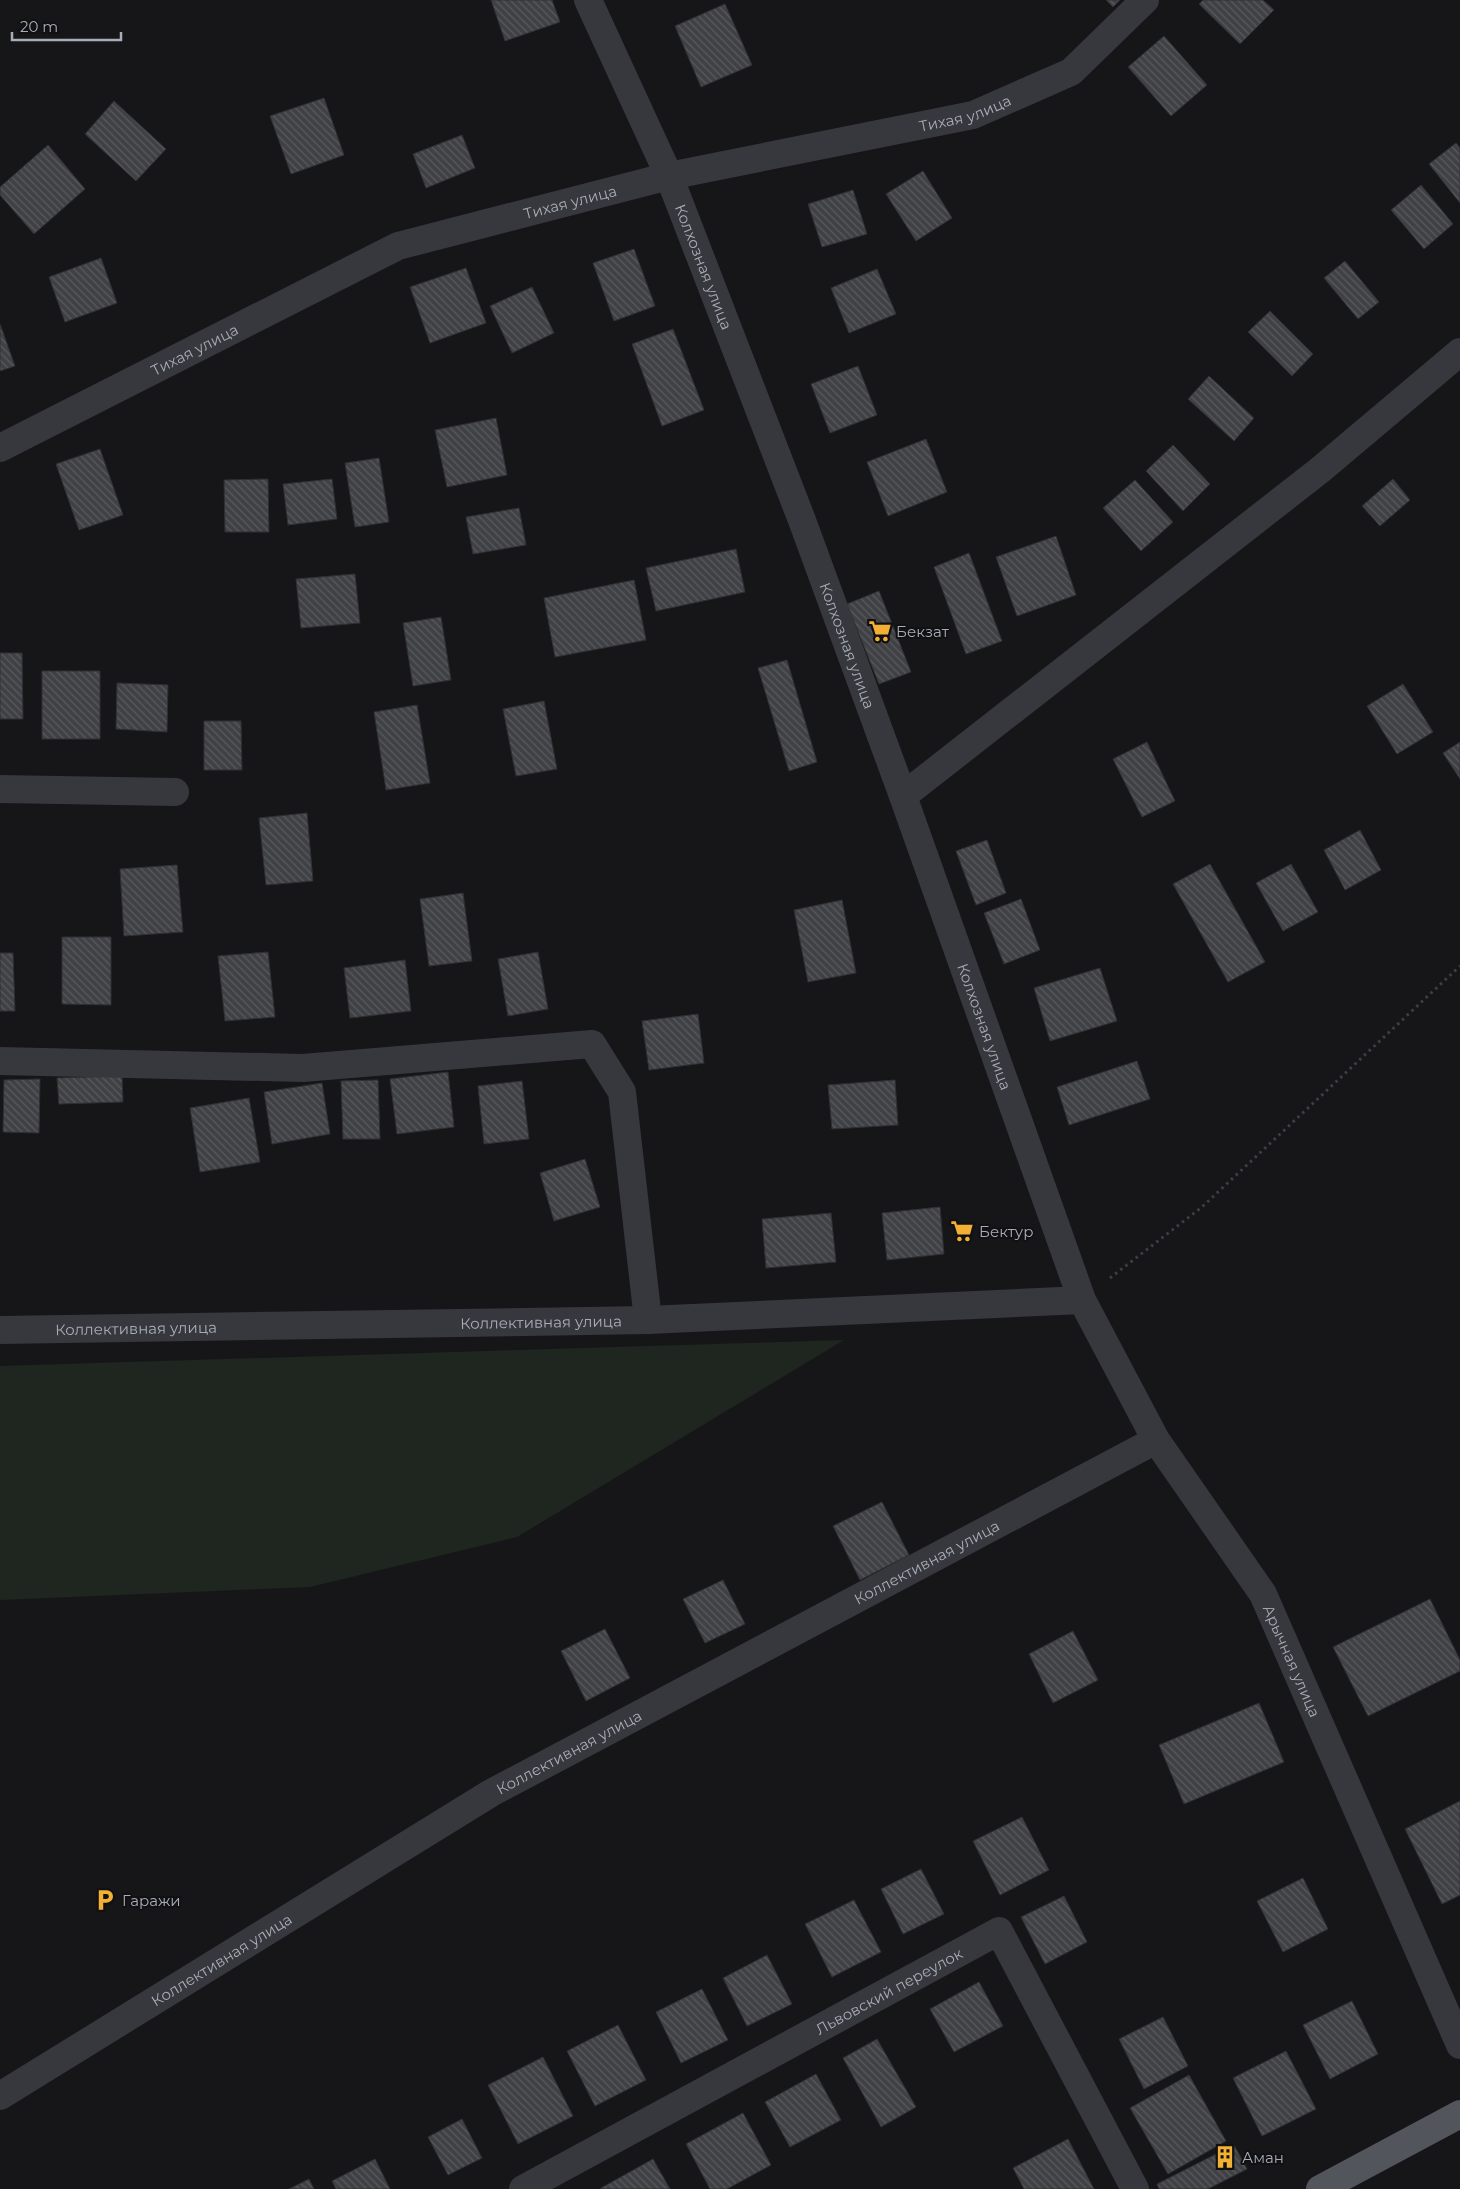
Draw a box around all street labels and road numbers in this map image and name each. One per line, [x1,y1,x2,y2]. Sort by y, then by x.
street label: Тихая улица [917,90,1014,135]
street label: Тихая улица [521,180,619,223]
street label: Колхозная улица [671,201,737,332]
street label: Тихая улица [148,319,241,379]
street label: Колхозная улица [816,580,880,711]
street label: Колхозная улица [954,961,1016,1092]
street label: Коллективная улица [460,1311,622,1332]
street label: Коллективная улица [55,1317,217,1339]
street label: Коллективная улица [851,1516,1002,1608]
street label: Арычная улица [1259,1601,1325,1720]
street label: Коллективная улица [493,1705,645,1798]
street label: Коллективная улица [147,1909,295,2010]
street label: Львовский переулок [812,1943,966,2038]

